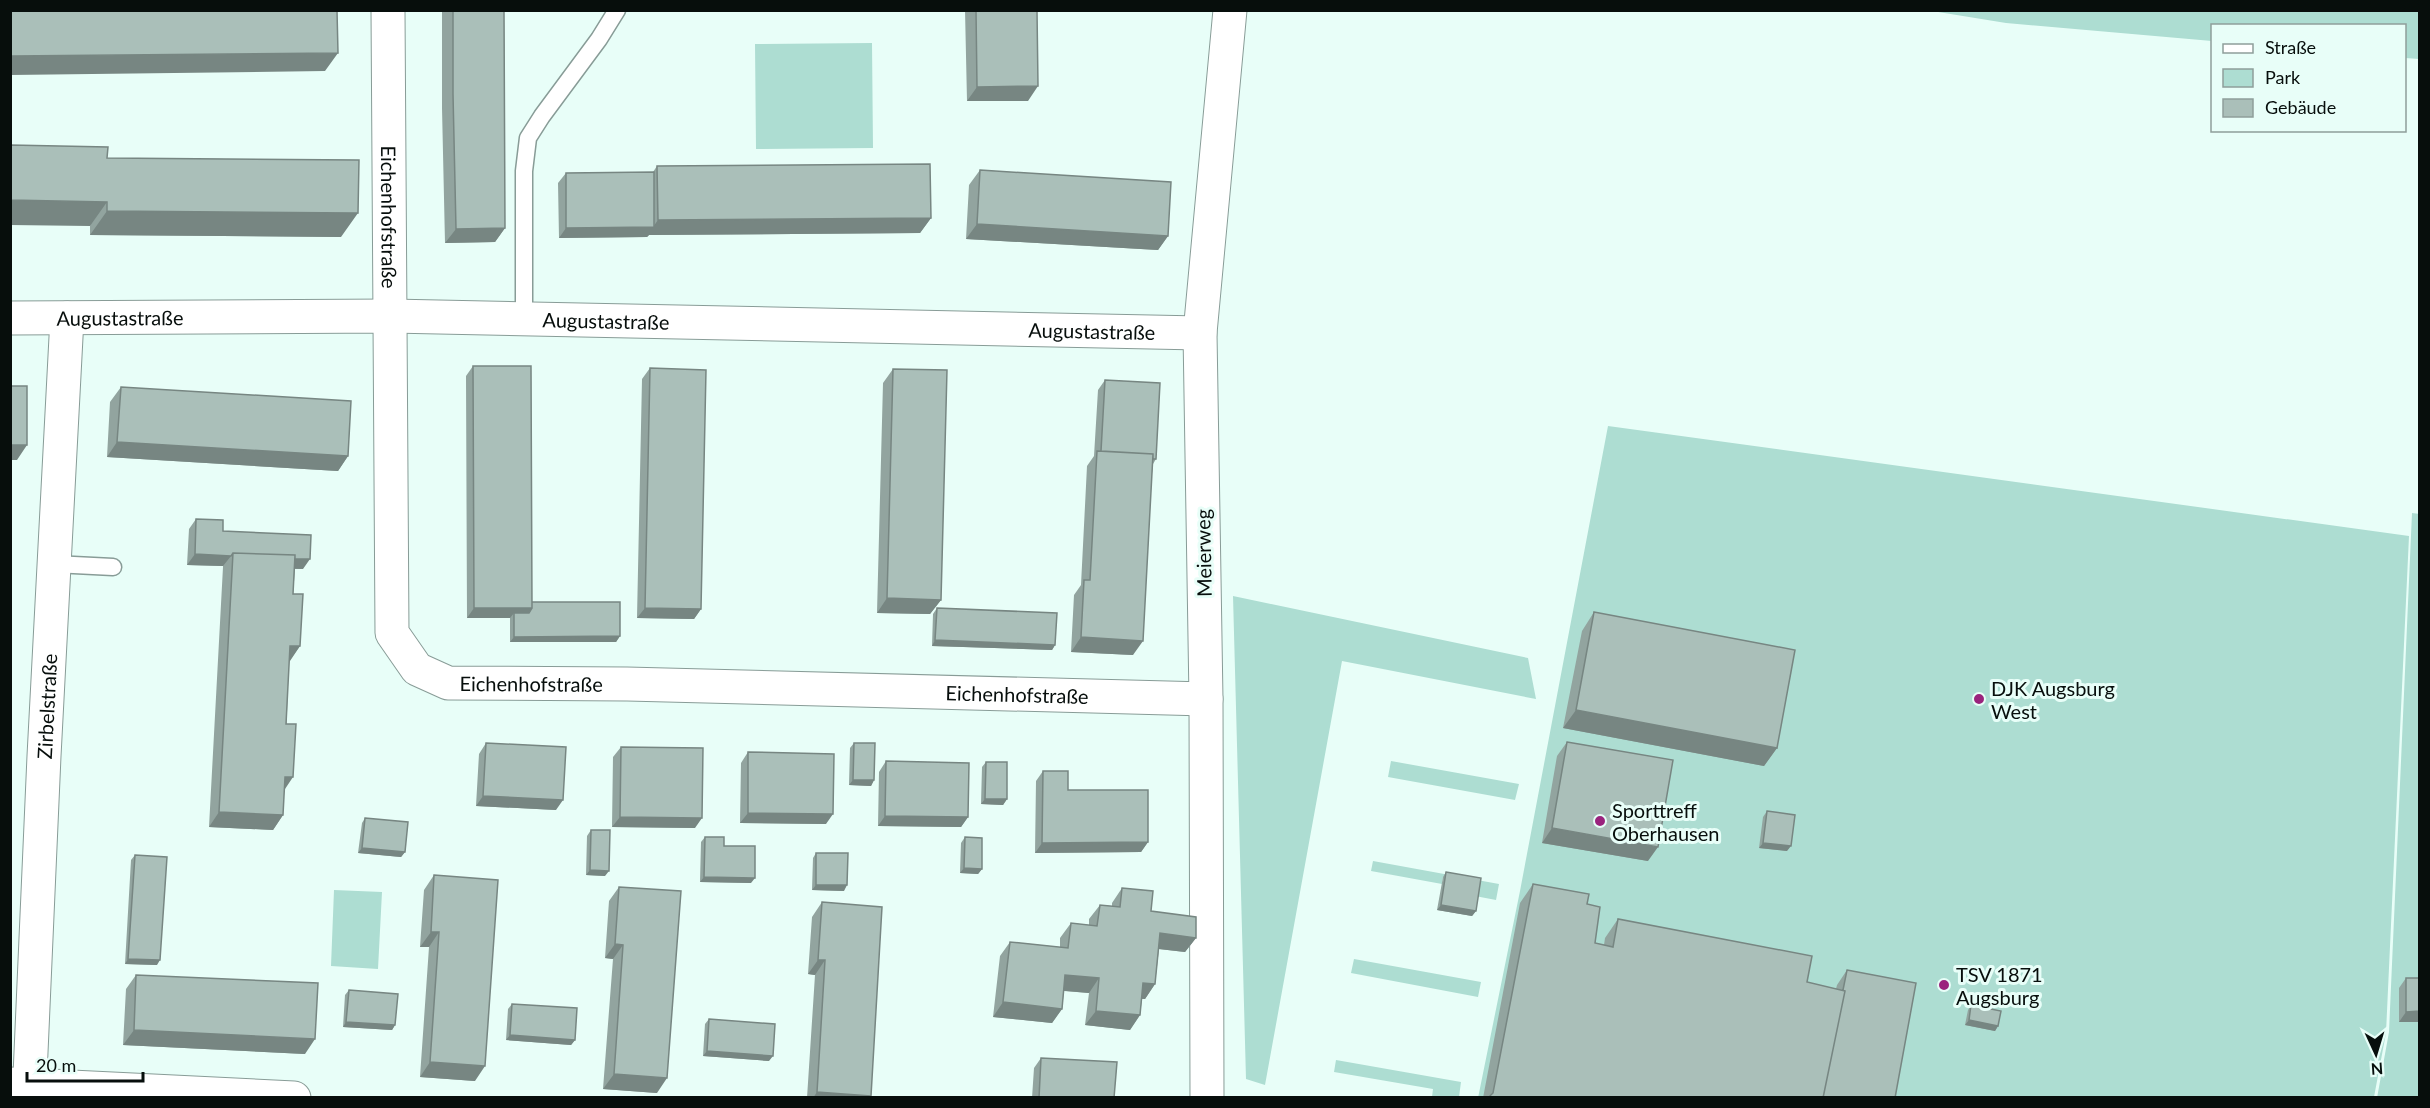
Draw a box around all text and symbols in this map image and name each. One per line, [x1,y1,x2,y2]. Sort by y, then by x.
legend [2211,24,2406,132]
text: Straße [2265,36,2316,58]
text: Park [2265,66,2301,88]
text: Gebäude [2265,96,2336,118]
street label: Eichenhofstraße [377,145,402,289]
street label: Augustastraße [56,305,184,330]
street label: Augustastraße [542,307,670,334]
street label: Augustastraße [1028,317,1156,344]
street label: Meierweg [1190,509,1216,597]
street label: Zirbelstraße [32,653,61,760]
street label: Eichenhofstraße [459,671,603,696]
place label: DJK Augsburg West [1991,676,2115,723]
street label: Eichenhofstraße [945,680,1089,708]
marker: DJK Augsburg West [1972,692,1986,706]
place label: Sporttreff Oberhausen [1612,798,1720,845]
marker: Sporttreff Oberhausen [1593,814,1607,828]
place label: TSV 1871 Augsburg [1956,962,2043,1009]
marker: TSV 1871 Augsburg [1937,978,1951,992]
north arrow [2346,1024,2406,1084]
scale bar [27,1045,142,1083]
text: 20 m [36,1054,76,1076]
text: N [2370,1060,2384,1079]

